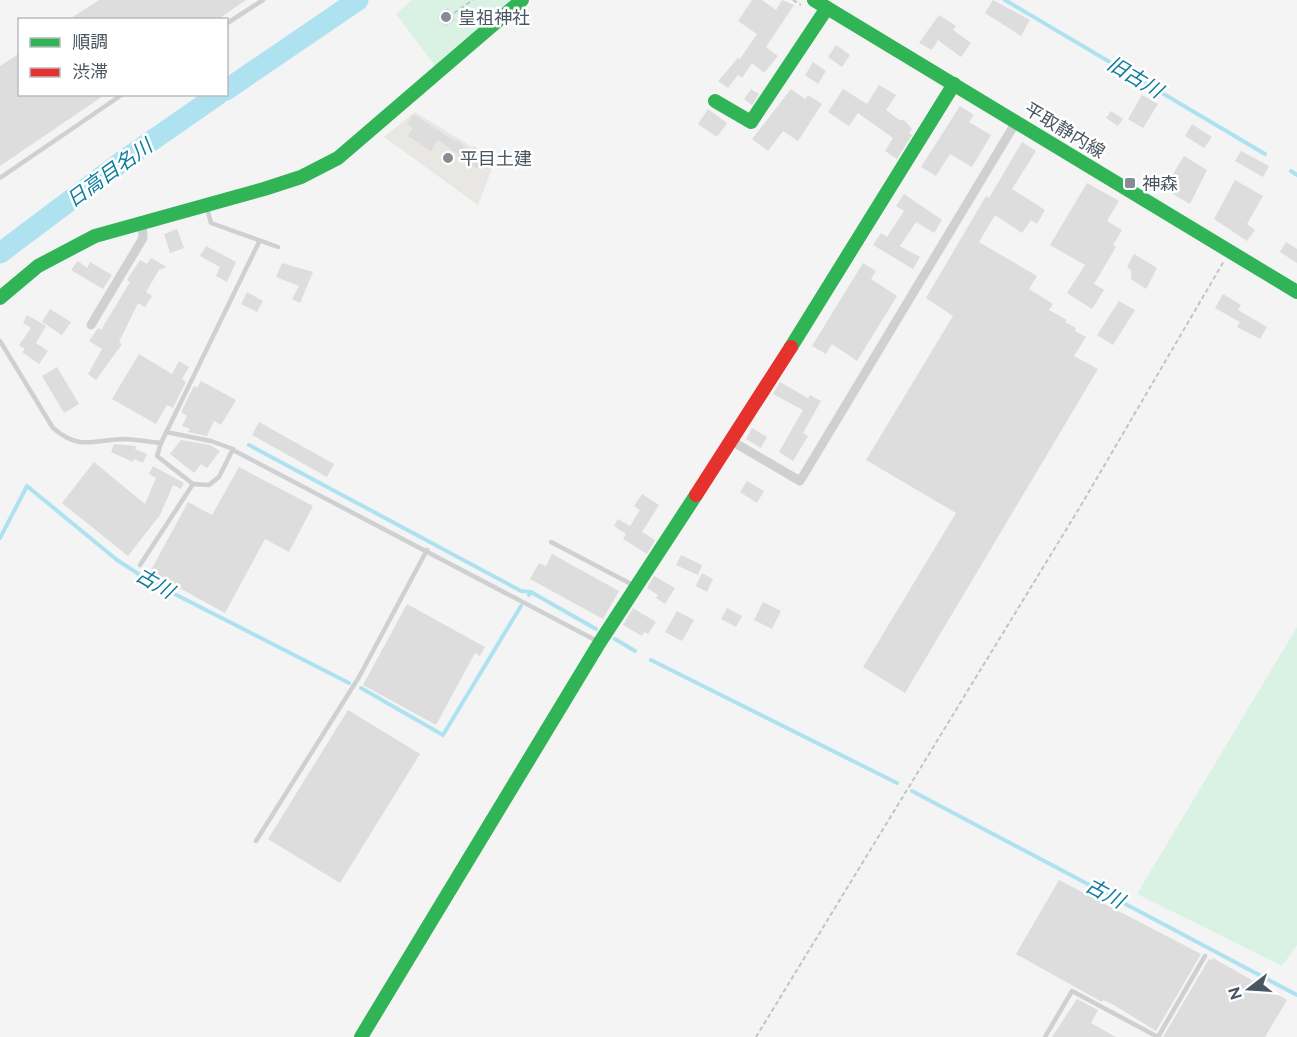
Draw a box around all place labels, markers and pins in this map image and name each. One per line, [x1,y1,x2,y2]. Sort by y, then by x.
place label: 皇祖神社 [458,7,530,28]
marker: 皇祖神社 [439,10,453,24]
place label: 平目土建 [460,148,532,169]
marker: 平目土建 [441,151,455,165]
place label: 神森 [1142,173,1178,194]
marker: 神森 [1123,176,1137,190]

